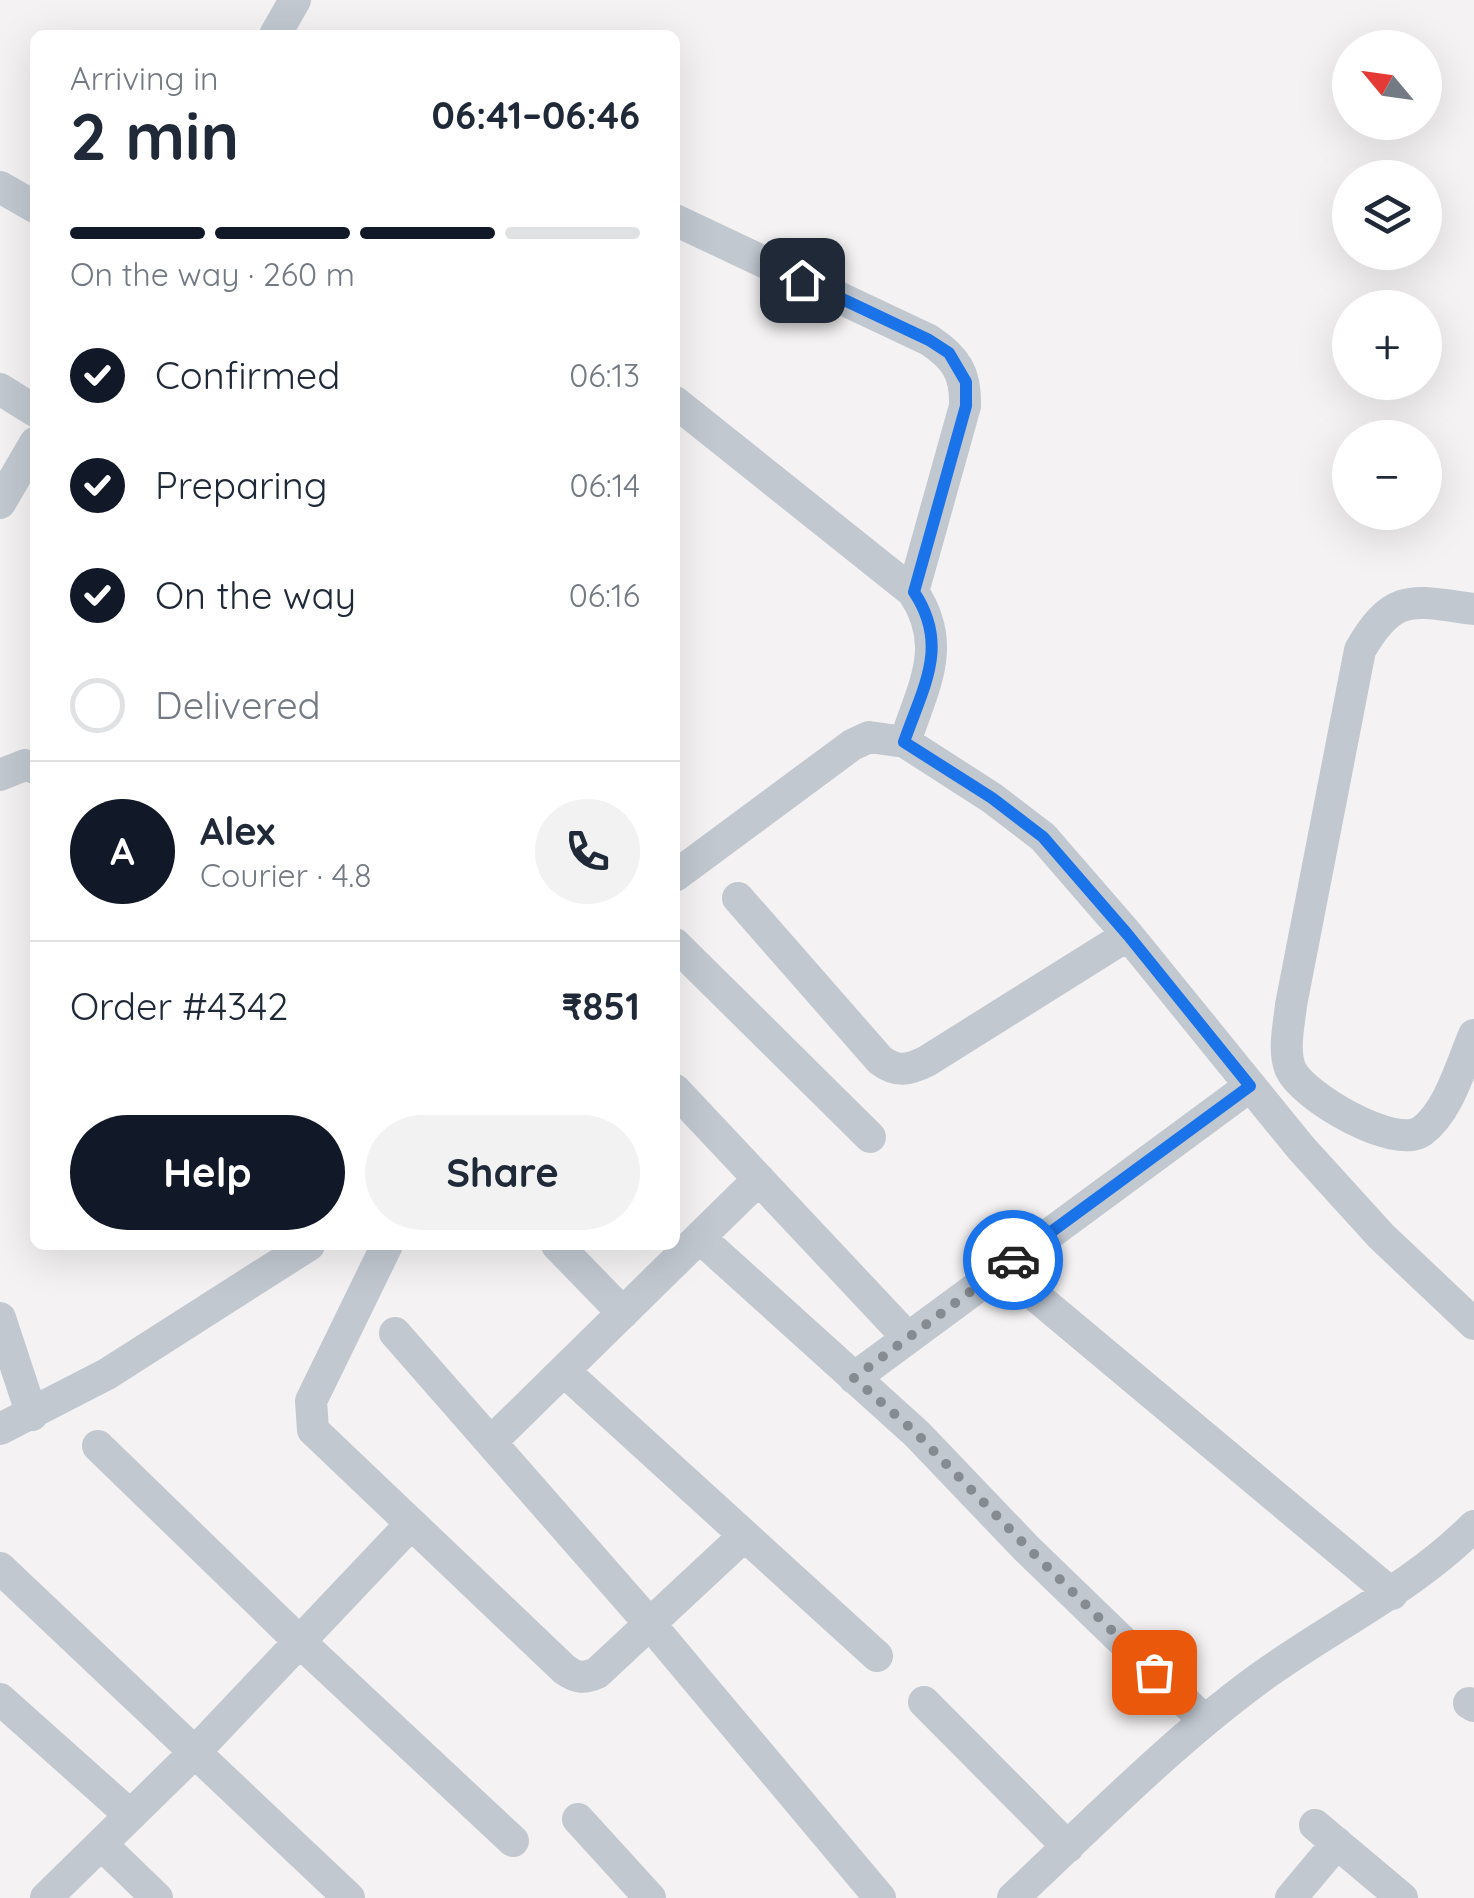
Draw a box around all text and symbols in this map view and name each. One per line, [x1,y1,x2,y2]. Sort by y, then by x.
north arrow [1332,30,1442,140]
map controls [1332,30,1442,530]
text: Arriving in [70,58,219,98]
text: 06:41–06:46 [432,91,640,139]
text: 2 min [70,95,239,176]
button: layers [1332,160,1442,270]
pin [760,238,845,323]
icon: home [775,253,830,308]
text: On the way · 260 m [70,254,355,294]
button: + [1332,290,1442,400]
icon: check [70,348,125,403]
text: Confirmed [155,351,340,399]
text: 06:13 [569,355,640,395]
button: − [1332,420,1442,530]
icon: check [70,458,125,513]
text: Preparing [155,461,327,509]
text: 06:14 [570,465,640,505]
icon: check [70,568,125,623]
text: On the way [155,571,356,619]
text: 06:16 [569,575,640,615]
text: Delivered [155,681,321,729]
button: phone [535,799,640,904]
text: Alex [200,807,275,855]
text: A [110,827,135,875]
text: Courier · 4.8 [200,855,372,895]
text: Order #4342 [70,982,288,1030]
text: ₹851 [561,982,640,1030]
button: Help [70,1115,345,1230]
button: Share [365,1115,640,1230]
courier [963,1210,1063,1310]
icon: car [986,1233,1041,1288]
pin [1112,1630,1197,1715]
icon: bag [1127,1645,1182,1700]

